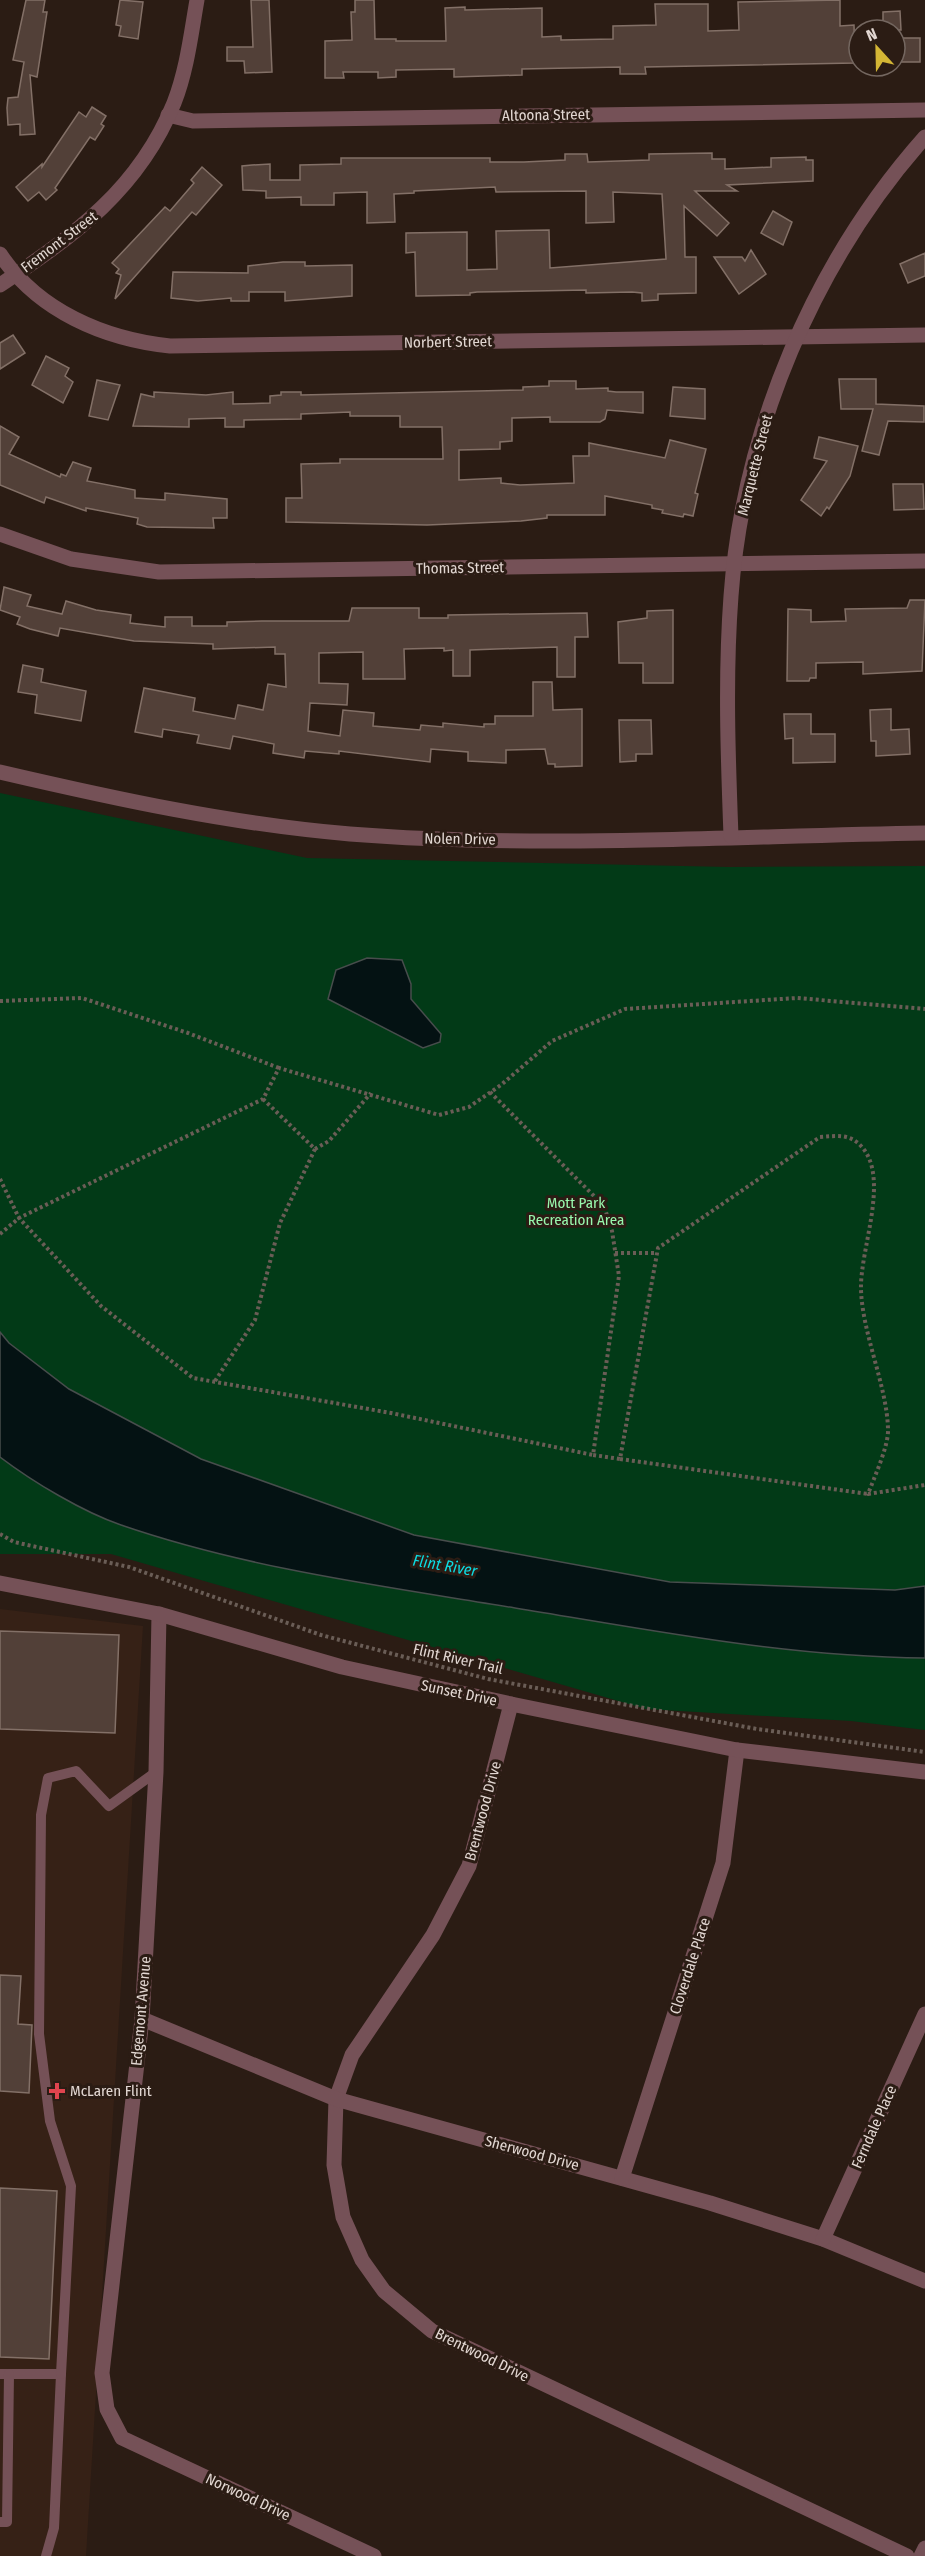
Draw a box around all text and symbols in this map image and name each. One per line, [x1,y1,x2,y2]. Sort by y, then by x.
north arrow [847,18,907,78]
text: N [864,24,880,45]
street label: Altoona Street [502,105,590,125]
street label: Fremont Street [17,207,101,277]
street label: Norbert Street [404,332,492,352]
street label: Marquette Street [734,413,776,517]
street label: Thomas Street [416,558,504,578]
street label: Nolen Drive [424,829,496,849]
park label: Mott Park Recreation Area [528,1194,624,1229]
water label: Flint River [411,1550,479,1581]
street label: Flint River Trail [411,1640,505,1678]
street label: Sunset Drive [419,1676,499,1710]
street label: Brentwood Drive [461,1759,505,1863]
street label: Cloverdale Place [666,1915,714,2017]
street label: Edgemont Avenue [127,1956,155,2066]
marker: McLaren Flint [48,2082,66,2100]
place label: McLaren Flint [70,2082,152,2100]
street label: Ferndale Place [848,2083,900,2171]
street label: Sherwood Drive [483,2132,581,2174]
street label: Brentwood Drive [432,2325,532,2385]
street label: Norwood Drive [203,2470,293,2524]

